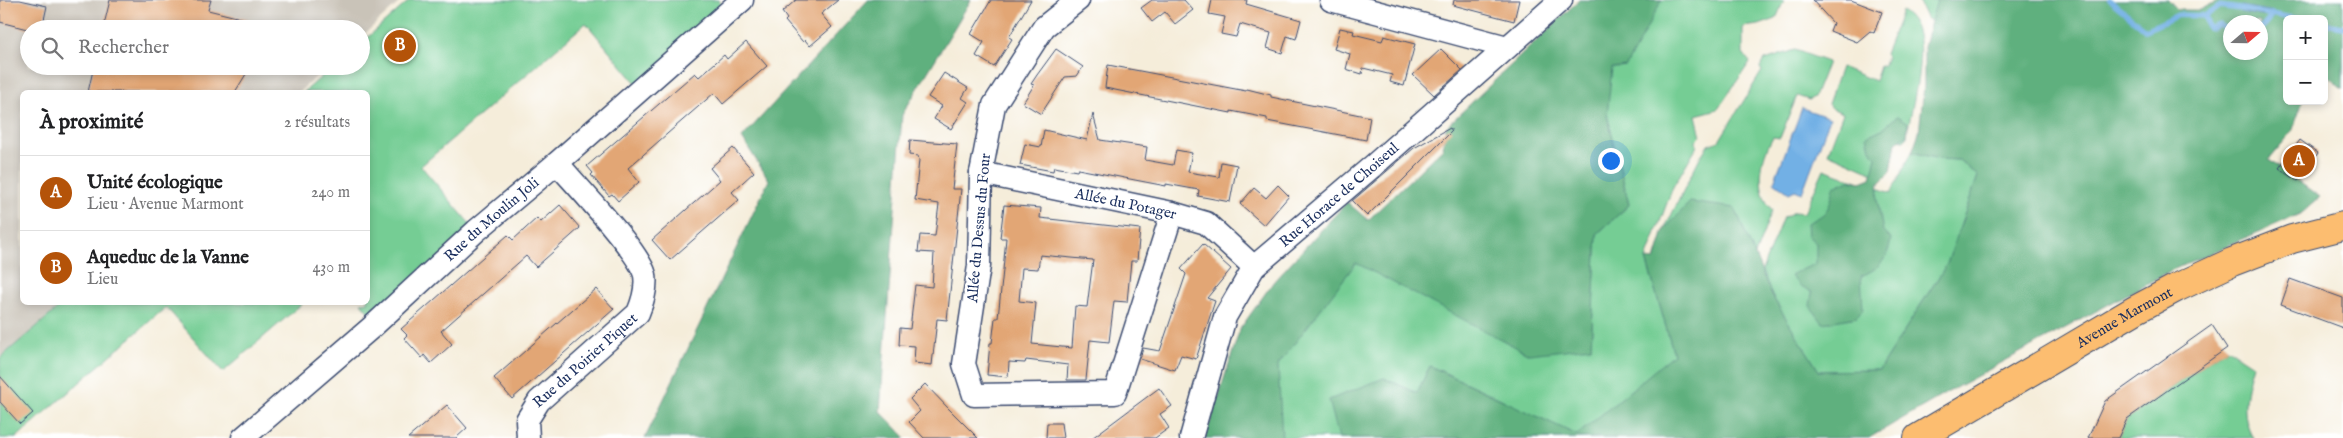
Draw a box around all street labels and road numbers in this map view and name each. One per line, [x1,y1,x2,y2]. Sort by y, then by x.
street label: Rue Horace de Choiseul [1275,138,1403,251]
street label: Allée du Dessus du Four [963,152,995,305]
street label: Rue du Moulin Joli [440,173,543,265]
street label: Allée du Potager [1072,183,1179,223]
street label: Avenue Marmont [2072,282,2176,353]
street label: Rue du Poirier Piquet [529,309,641,412]

